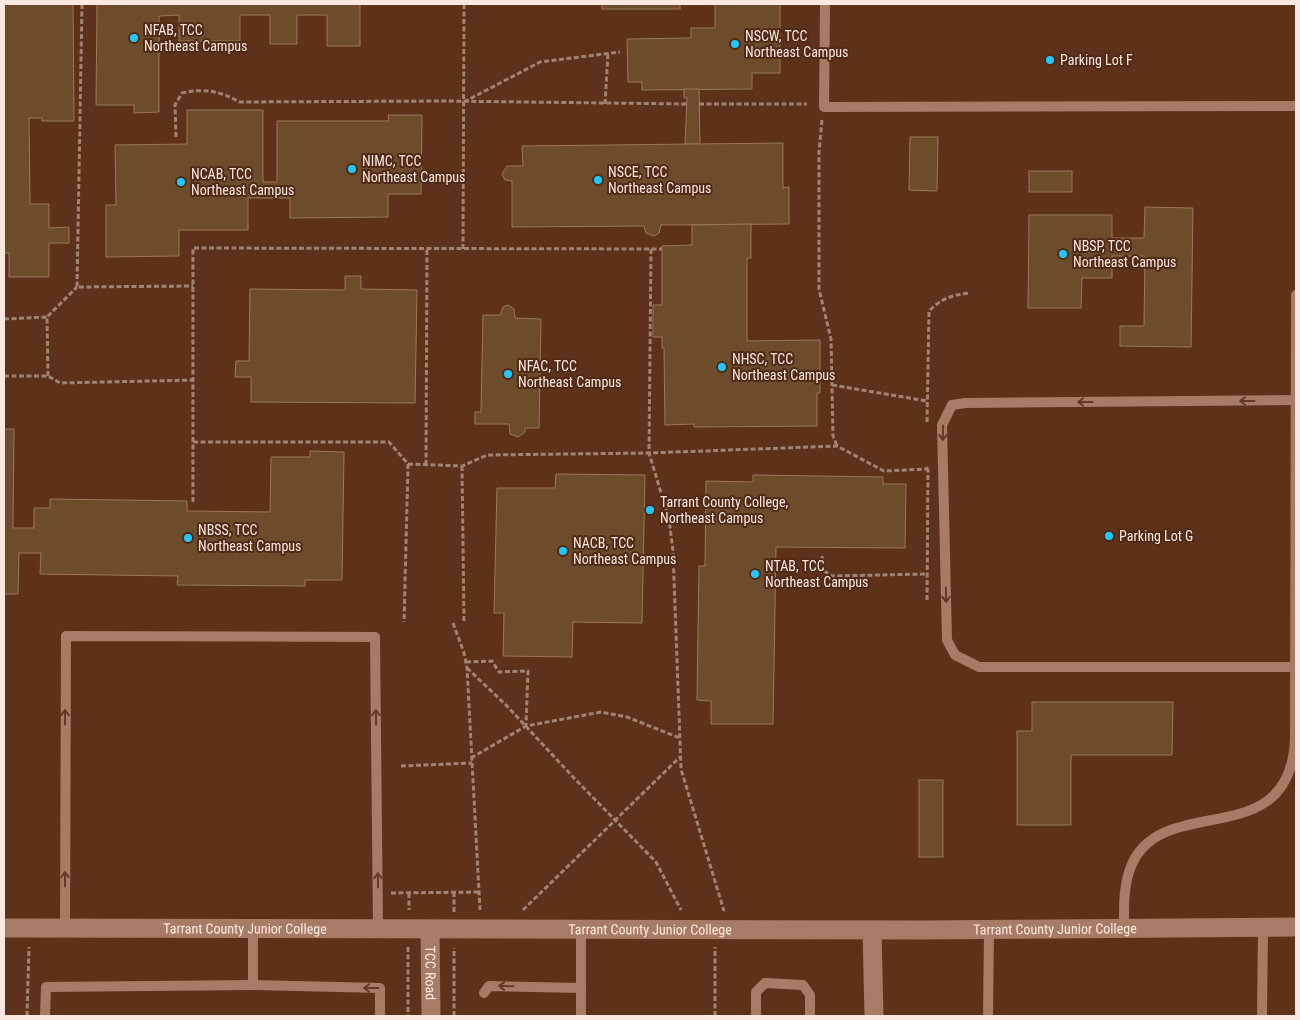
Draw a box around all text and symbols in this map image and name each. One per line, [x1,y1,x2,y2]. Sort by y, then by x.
place label: NFAB, TCC Northeast Campus [144,22,247,54]
place label: NSCW, TCC Northeast Campus [745,28,848,60]
marker: NFAB, TCC Northeast Campus [128,32,140,44]
marker: NSCW, TCC Northeast Campus [729,38,741,50]
place label: Parking Lot F [1060,52,1133,68]
marker: Parking Lot F [1044,54,1056,66]
place label: NIMC, TCC Northeast Campus [362,153,465,185]
marker: NIMC, TCC Northeast Campus [346,163,358,175]
place label: NSCE, TCC Northeast Campus [608,164,711,196]
place label: NCAB, TCC Northeast Campus [191,166,294,198]
marker: NSCE, TCC Northeast Campus [592,174,604,186]
marker: NCAB, TCC Northeast Campus [175,176,187,188]
place label: NBSP, TCC Northeast Campus [1073,238,1176,270]
marker: NBSP, TCC Northeast Campus [1057,248,1069,260]
place label: NHSC, TCC Northeast Campus [732,351,835,383]
place label: NFAC, TCC Northeast Campus [518,358,621,390]
marker: NHSC, TCC Northeast Campus [716,361,728,373]
marker: NFAC, TCC Northeast Campus [502,368,514,380]
one-way arrow [1239,396,1256,406]
one-way arrow [1077,397,1093,407]
one-way arrow [938,424,948,440]
place label: Tarrant County College, Northeast Campus [660,494,788,526]
marker: Tarrant County College, Northeast Campus [644,504,656,516]
place label: NBSS, TCC Northeast Campus [198,522,301,554]
place label: Parking Lot G [1119,528,1193,544]
marker: Parking Lot G [1103,530,1115,542]
marker: NBSS, TCC Northeast Campus [182,532,194,544]
place label: NACB, TCC Northeast Campus [573,535,676,567]
marker: NACB, TCC Northeast Campus [557,545,569,557]
place label: NTAB, TCC Northeast Campus [765,558,868,590]
marker: NTAB, TCC Northeast Campus [749,568,761,580]
one-way arrow [941,586,951,603]
one-way arrow [61,709,70,725]
one-way arrow [371,710,381,726]
one-way arrow [60,872,70,888]
one-way arrow [373,872,383,888]
street label: Tarrant County Junior College [163,920,327,937]
street label: Tarrant County Junior College [973,920,1137,938]
street label: Tarrant County Junior College [568,921,732,938]
street label: TCC Road [422,946,439,1000]
one-way arrow [498,982,514,991]
one-way arrow [364,983,380,993]

